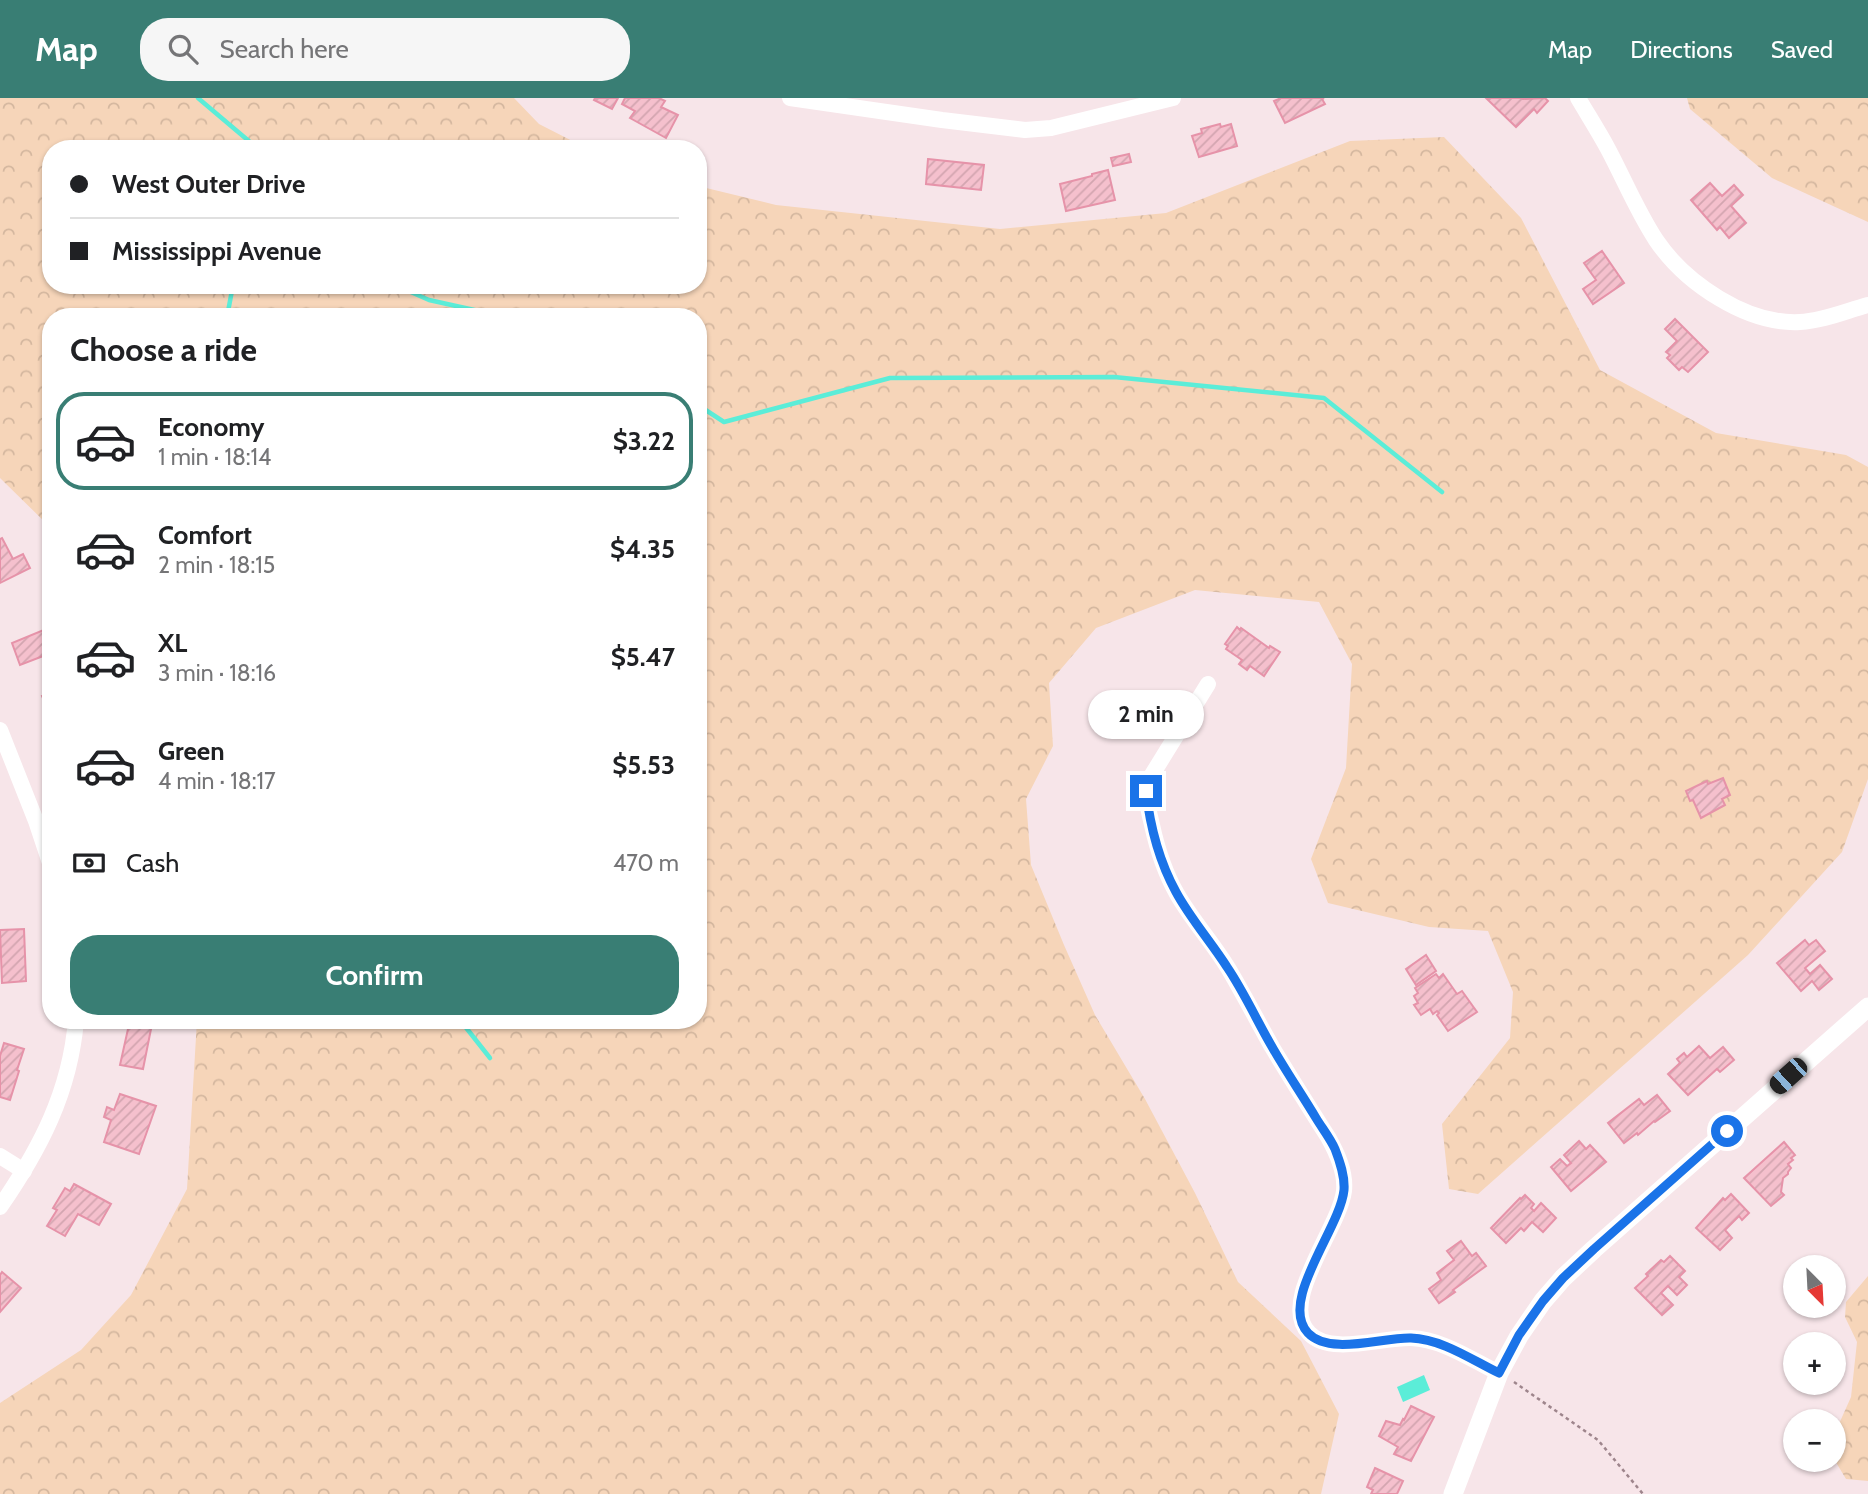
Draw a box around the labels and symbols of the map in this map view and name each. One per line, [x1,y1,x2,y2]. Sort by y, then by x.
callout: 2 min [1088,690,1204,738]
route end [1130,775,1162,807]
car [1766,1054,1811,1098]
route start [1711,1115,1743,1147]
north arrow [1783,1255,1846,1318]

